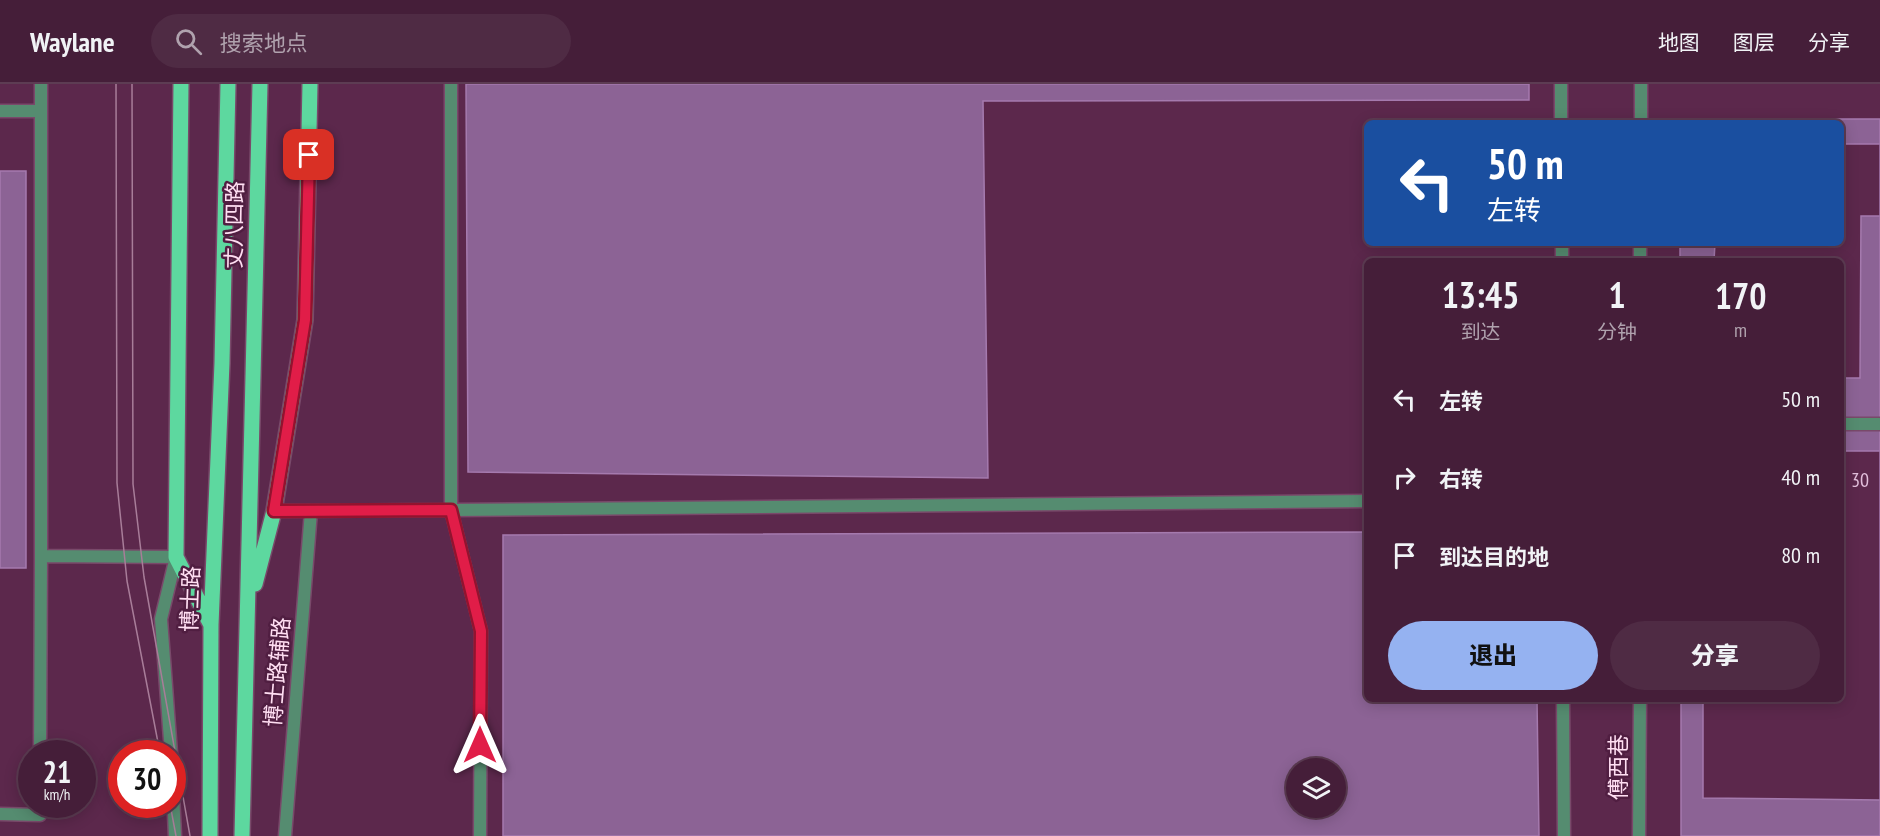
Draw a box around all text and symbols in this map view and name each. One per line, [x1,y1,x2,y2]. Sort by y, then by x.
search box [151,14,571,68]
text: Waylane [30,23,115,60]
icon: search [172,25,205,58]
text: 搜索地点 [220,29,308,57]
text: 地图 [1658,29,1700,56]
text: 图层 [1733,29,1775,56]
text: 分享 [1808,29,1850,56]
pin [283,129,334,180]
text: 50 m [1487,136,1564,191]
icon: arrive [292,138,325,171]
icon: left [1388,144,1466,222]
street label: 丈八四路 [219,181,249,269]
text: 左转 [1487,193,1541,227]
text: 13:45 [1442,271,1520,318]
text: 1 [1609,271,1626,318]
text: 170 [1715,272,1766,319]
text: m [1734,317,1747,343]
text: 到达 [1461,319,1501,345]
text: 分钟 [1597,319,1637,345]
icon: left [1388,383,1421,416]
text: 50 m [1781,385,1820,413]
text: 左转 [1439,387,1483,415]
icon: right [1388,461,1421,494]
text: 40 m [1781,463,1820,491]
text: 右转 [1439,465,1483,493]
house number: 30 [1851,467,1869,493]
icon: arrive [1388,539,1421,572]
text: 80 m [1781,541,1820,569]
text: 到达目的地 [1439,543,1549,571]
street label: 博士路 [175,566,205,632]
street label: 博士路辅路 [258,616,296,728]
button: 退出 [1388,621,1598,690]
button: 分享 [1610,621,1820,690]
position arrow [448,713,512,777]
street label: 傅西巷 [1604,734,1632,800]
speed limit sign: 30 [108,740,186,818]
text: 21 [43,752,71,791]
map controls [1286,758,1346,818]
button: layers [1286,758,1346,818]
text: km/h [44,785,70,804]

